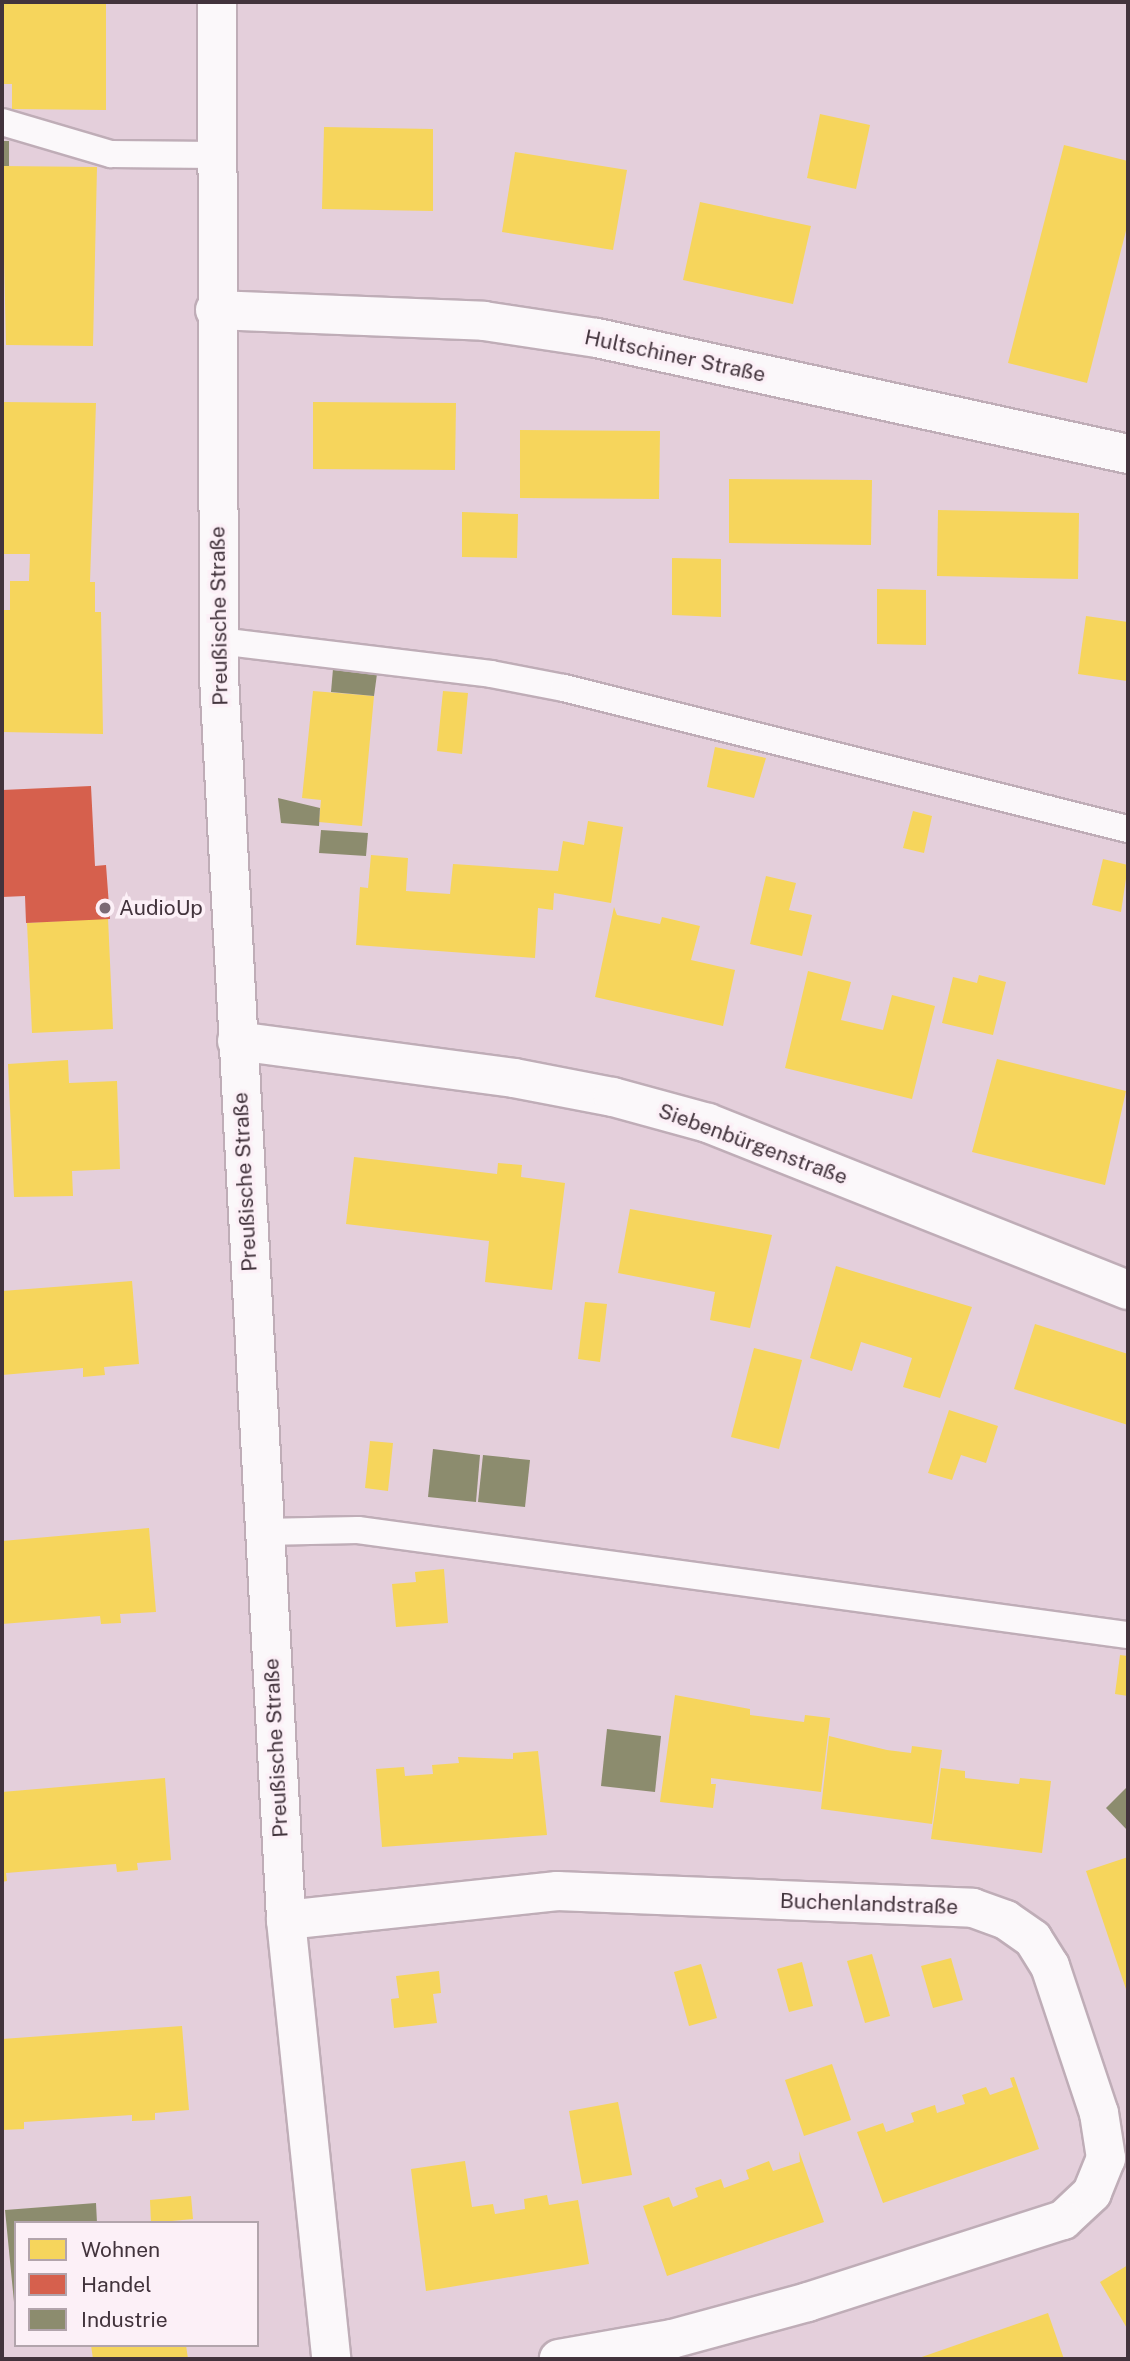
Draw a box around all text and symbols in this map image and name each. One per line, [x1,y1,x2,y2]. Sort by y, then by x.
street label: Hultschiner Straße [582,325,768,387]
street label: Preußische Straße [205,526,233,706]
place label: AudioUp [119,895,203,921]
marker: AudioUp [97,900,113,916]
street label: Preußische Straße [228,1092,262,1272]
street label: Siebenbürgenstraße [655,1098,851,1190]
street label: Preußische Straße [259,1658,293,1838]
street label: Buchenlandstraße [779,1888,959,1920]
legend [14,2221,259,2347]
text: Wohnen [81,2237,160,2262]
text: Handel [81,2272,152,2297]
text: Industrie [81,2307,168,2332]

